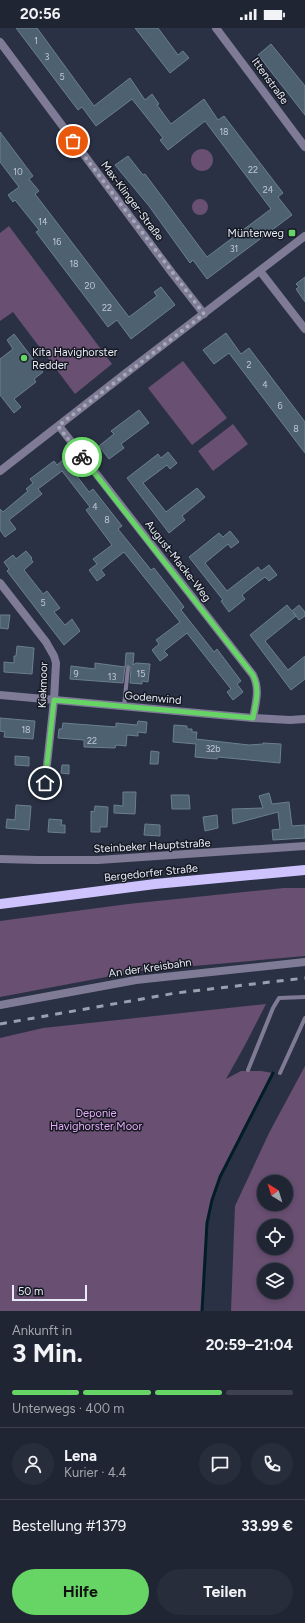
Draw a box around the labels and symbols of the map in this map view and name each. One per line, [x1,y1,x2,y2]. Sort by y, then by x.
house number: 1 [34,35,38,46]
house number: 3 [45,51,50,62]
street label: Ittenstraße [249,55,291,107]
house number: 5 [59,71,65,82]
pin [56,124,90,158]
house number: 18 [219,126,229,137]
street label: Max-Klinger-Straße [98,159,166,243]
house number: 22 [248,164,258,175]
house number: 10 [13,166,23,177]
house number: 24 [263,184,274,195]
house number: 14 [38,216,48,227]
place label: Münterweg [228,227,284,240]
marker: Münterweg [287,228,297,238]
house number: 16 [53,236,61,247]
house number: 31 [230,243,238,254]
house number: 18 [69,258,79,269]
house number: 20 [85,280,96,291]
house number: 22 [102,302,112,313]
place label: Kita Havighorster Redder [32,346,118,372]
marker: Kita Havighorster Redder [19,353,29,363]
house number: 2 [246,359,252,370]
house number: 4 [262,379,268,390]
house number: 6 [277,400,283,411]
house number: 8 [293,423,299,434]
courier [62,437,102,477]
house number: 4 [92,501,98,512]
house number: 8 [104,514,110,525]
street label: August-Macke-Weg [142,518,214,604]
house number: 5 [40,597,46,608]
street label: Kiekmoor [36,661,50,708]
house number: 9 [73,668,79,679]
house number: 15 [137,668,145,679]
house number: 13 [108,671,116,682]
street label: Godenwind [124,689,182,707]
house number: 18 [21,724,31,735]
house number: 22 [87,735,97,746]
house number: 32b [205,743,221,754]
pin [28,766,62,800]
street label: Steinbeker Hauptstraße [93,836,211,856]
street label: Bergedorfer Straße [103,862,199,884]
street label: An der Kreisbahn [108,956,192,980]
park label: Deponie Havighorster Moor [50,1107,142,1133]
north arrow [257,1175,293,1211]
scale bar [12,1283,87,1302]

